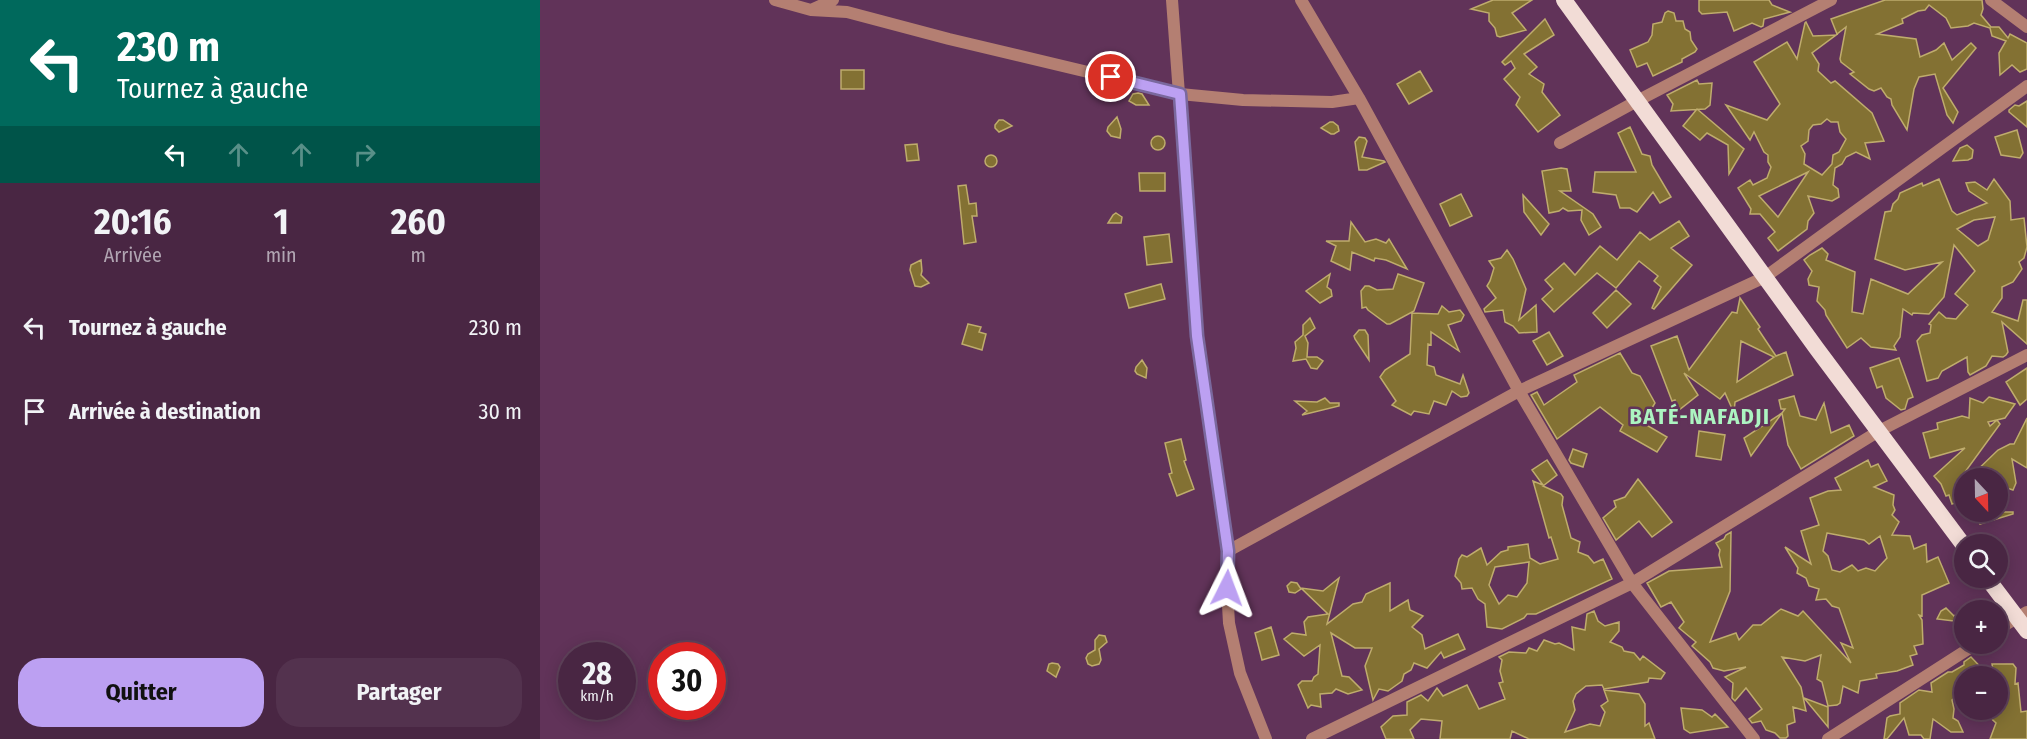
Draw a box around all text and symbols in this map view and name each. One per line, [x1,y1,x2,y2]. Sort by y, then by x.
text: 230 m [117,22,220,72]
icon: left [18,24,96,102]
pin [1085,51,1136,102]
icon: arrive [1094,60,1127,93]
text: Tournez à gauche [117,73,308,105]
icon: left [159,138,192,171]
icon: ahead [222,138,255,171]
icon: ahead [285,138,318,171]
icon: right [348,138,381,171]
text: 20:16 [94,200,172,244]
text: 1 [273,200,289,244]
text: 260 [391,200,446,244]
text: Arrivée [104,243,162,267]
text: min [266,243,297,267]
text: m [411,243,426,267]
icon: left [18,311,51,344]
text: Tournez à gauche [69,314,227,341]
text: 230 m [469,314,522,341]
icon: arrive [18,395,51,428]
text: Arrivée à destination [69,398,261,425]
text: 30 m [479,398,522,425]
district label: BATÉ-NAFADJI [1630,403,1770,430]
north arrow [1954,468,2008,522]
map controls [1954,468,2008,720]
button: search [1954,534,2008,588]
position arrow [1195,556,1259,620]
button: + [1954,600,2008,654]
speed limit sign: 30 [648,642,726,720]
text: 28 [582,656,612,692]
button: Quitter [18,658,264,727]
button: Partager [276,658,522,727]
button: − [1954,666,2008,720]
text: km/h [580,687,614,705]

